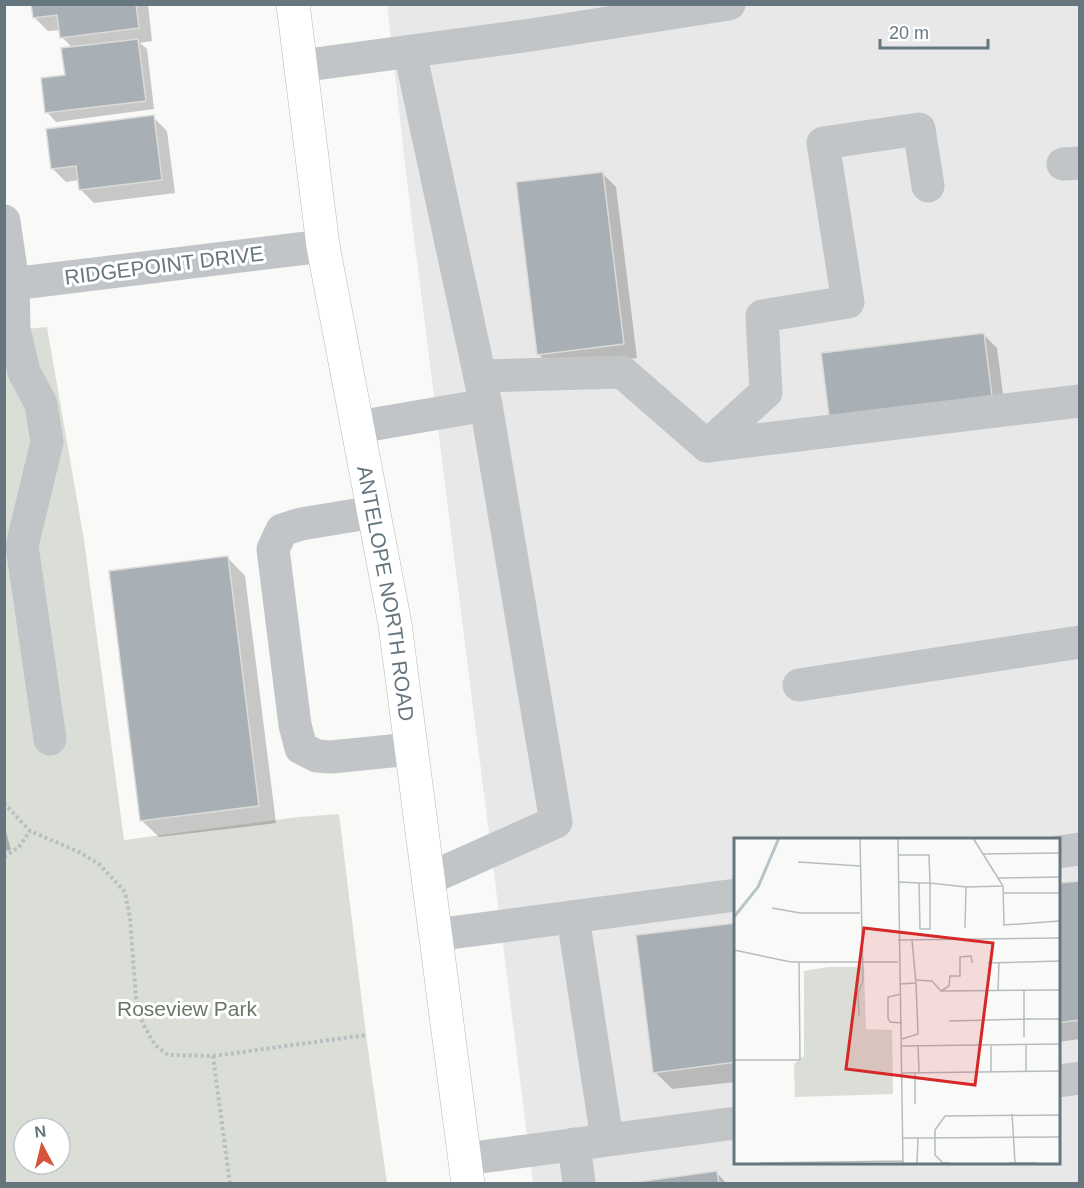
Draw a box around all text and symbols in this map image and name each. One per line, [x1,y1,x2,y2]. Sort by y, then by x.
scale bar [880,12,988,50]
text: 20 m [889,23,929,43]
street label: RIDGEPOINT DRIVE [63,241,265,289]
street label: ANTELOPE NORTH ROAD [354,464,419,722]
inset map [734,838,1060,1164]
park label: Roseview Park [117,997,258,1020]
north arrow [12,1116,72,1176]
text: N [33,1122,47,1141]

